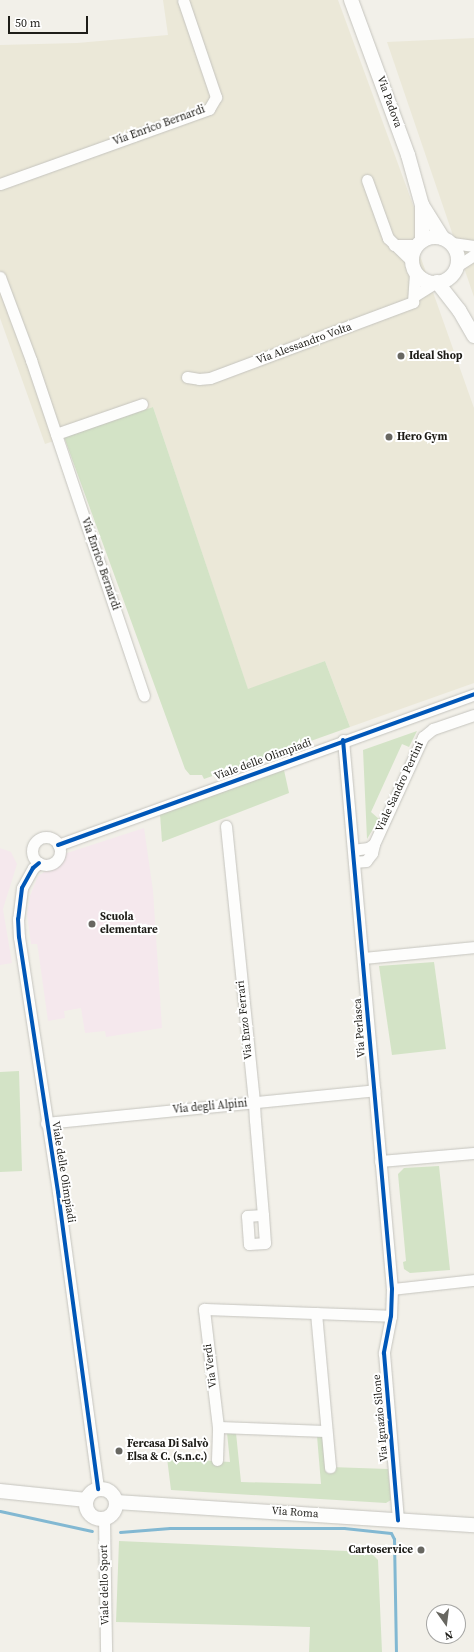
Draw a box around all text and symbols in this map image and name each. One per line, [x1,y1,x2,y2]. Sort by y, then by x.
scale bar [10,8,90,34]
text: 50 m [15,15,41,31]
street label: Via Padova [374,74,404,130]
street label: Via Enrico Bernardi [111,103,207,149]
street label: Via Alessandro Volta [254,321,354,367]
place label: Ideal Shop [409,349,462,363]
marker: Ideal Shop [396,351,406,361]
place label: Hero Gym [397,430,447,444]
marker: Hero Gym [384,432,394,442]
street label: Via Enrico Bernardi [78,516,122,612]
street label: Viale delle Olimpiadi [212,736,314,784]
street label: Viale Sandro Pertini [373,740,427,834]
place label: Scuola elementare [100,911,158,937]
marker: Scuola elementare [87,919,97,929]
street label: Via Enzo Ferrari [234,980,256,1060]
street label: Via Perlasca [351,998,369,1058]
street label: Via degli Alpini [172,1097,248,1117]
street label: Viale delle Olimpiadi [48,1120,78,1224]
street label: Via Verdi [202,1343,220,1389]
street label: Via Ignazio Silone [371,1374,391,1462]
place label: Fercasa Di Salvò Elsa & C. (s.n.c.) [127,1438,209,1464]
marker: Fercasa Di Salvò Elsa & C. (s.n.c.) [114,1446,124,1456]
street label: Via Roma [271,1505,319,1521]
place label: Cartoservice [348,1543,413,1557]
street label: Viale dello Sport [98,1545,112,1625]
marker: Cartoservice [416,1545,426,1555]
north arrow [426,1604,466,1644]
text: N [443,1627,454,1643]

